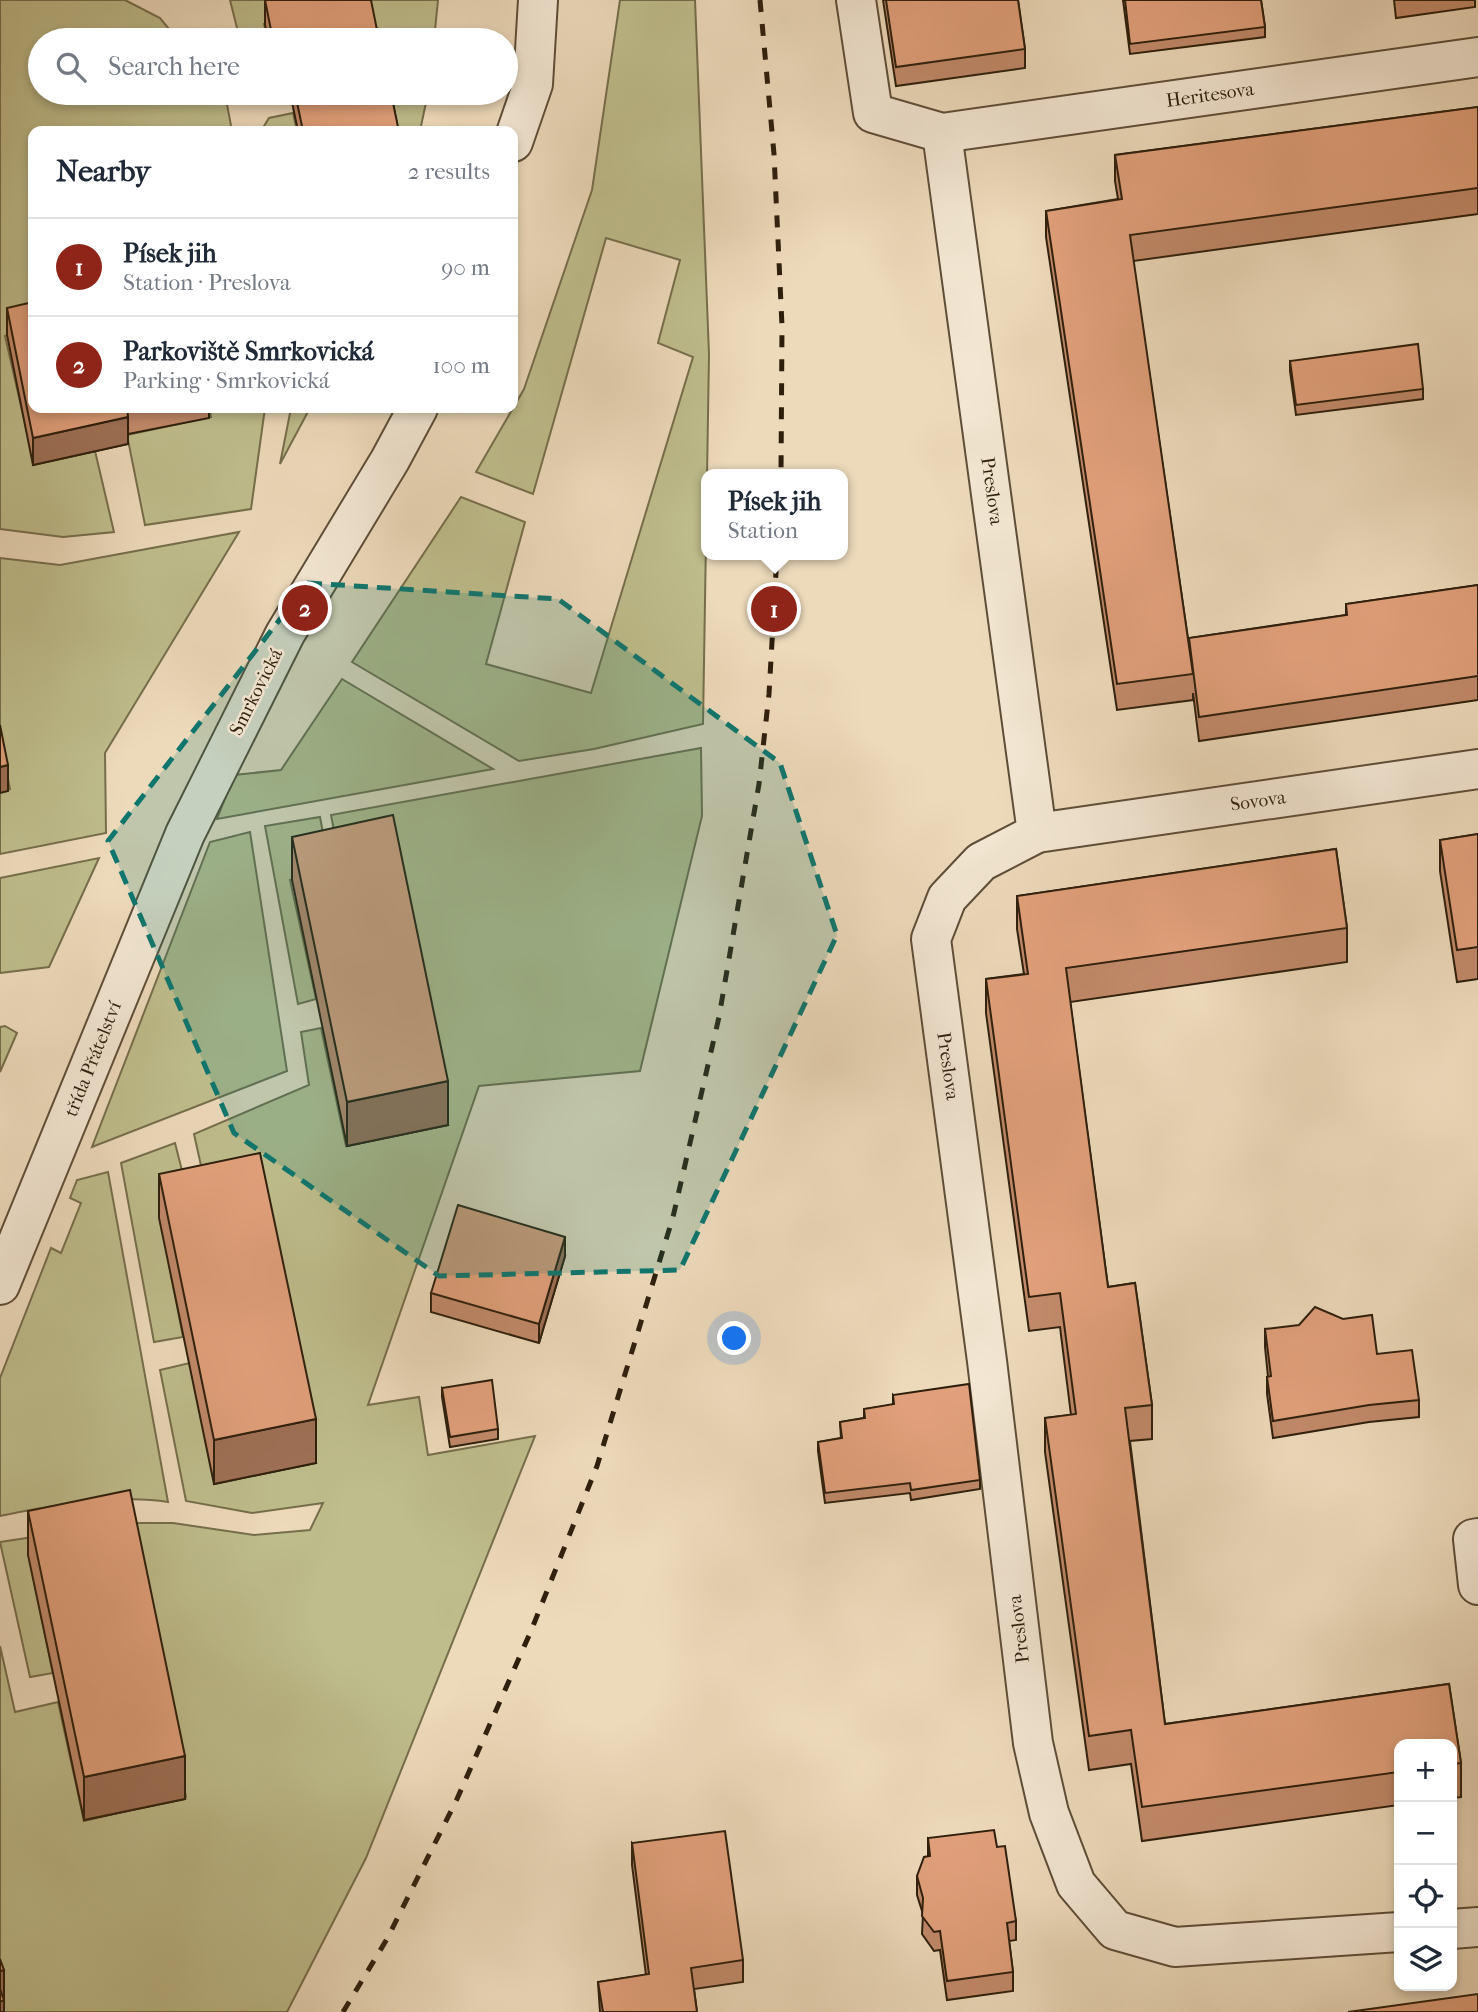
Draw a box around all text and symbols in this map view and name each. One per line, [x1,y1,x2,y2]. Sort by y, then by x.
search box [28,28,518,105]
icon: search [52,48,90,86]
text: Search here [108,51,240,82]
street label: Heritesova [1165,78,1255,112]
text: Nearby [56,154,151,189]
text: 2 results [408,158,490,185]
text: Písek jih [123,238,217,269]
text: 1 [75,254,83,281]
text: 90 m [441,254,490,281]
text: Station · Preslova [123,269,291,296]
text: Parkoviště Smrkovická [123,336,374,367]
text: 2 [73,352,85,379]
text: 100 m [432,352,490,379]
text: Parking · Smrkovická [123,367,330,394]
street label: Preslova [976,456,1008,527]
popup [701,469,848,560]
text: Písek jih [728,486,821,517]
text: Station [728,517,798,544]
pin: 2 [282,582,328,634]
pin: 1 [751,583,797,635]
street label: Smrkovická [225,645,287,739]
street label: Sovova [1229,786,1287,816]
street label: třída Přátelství [60,998,126,1120]
street label: Preslova [932,1031,964,1102]
your location [717,1321,751,1355]
street label: Preslova [1004,1594,1034,1664]
map controls [1394,1739,1457,1991]
button: + [1394,1739,1457,1802]
button: − [1394,1802,1457,1865]
button: locate [1394,1865,1457,1928]
button: layers [1394,1928,1457,1991]

